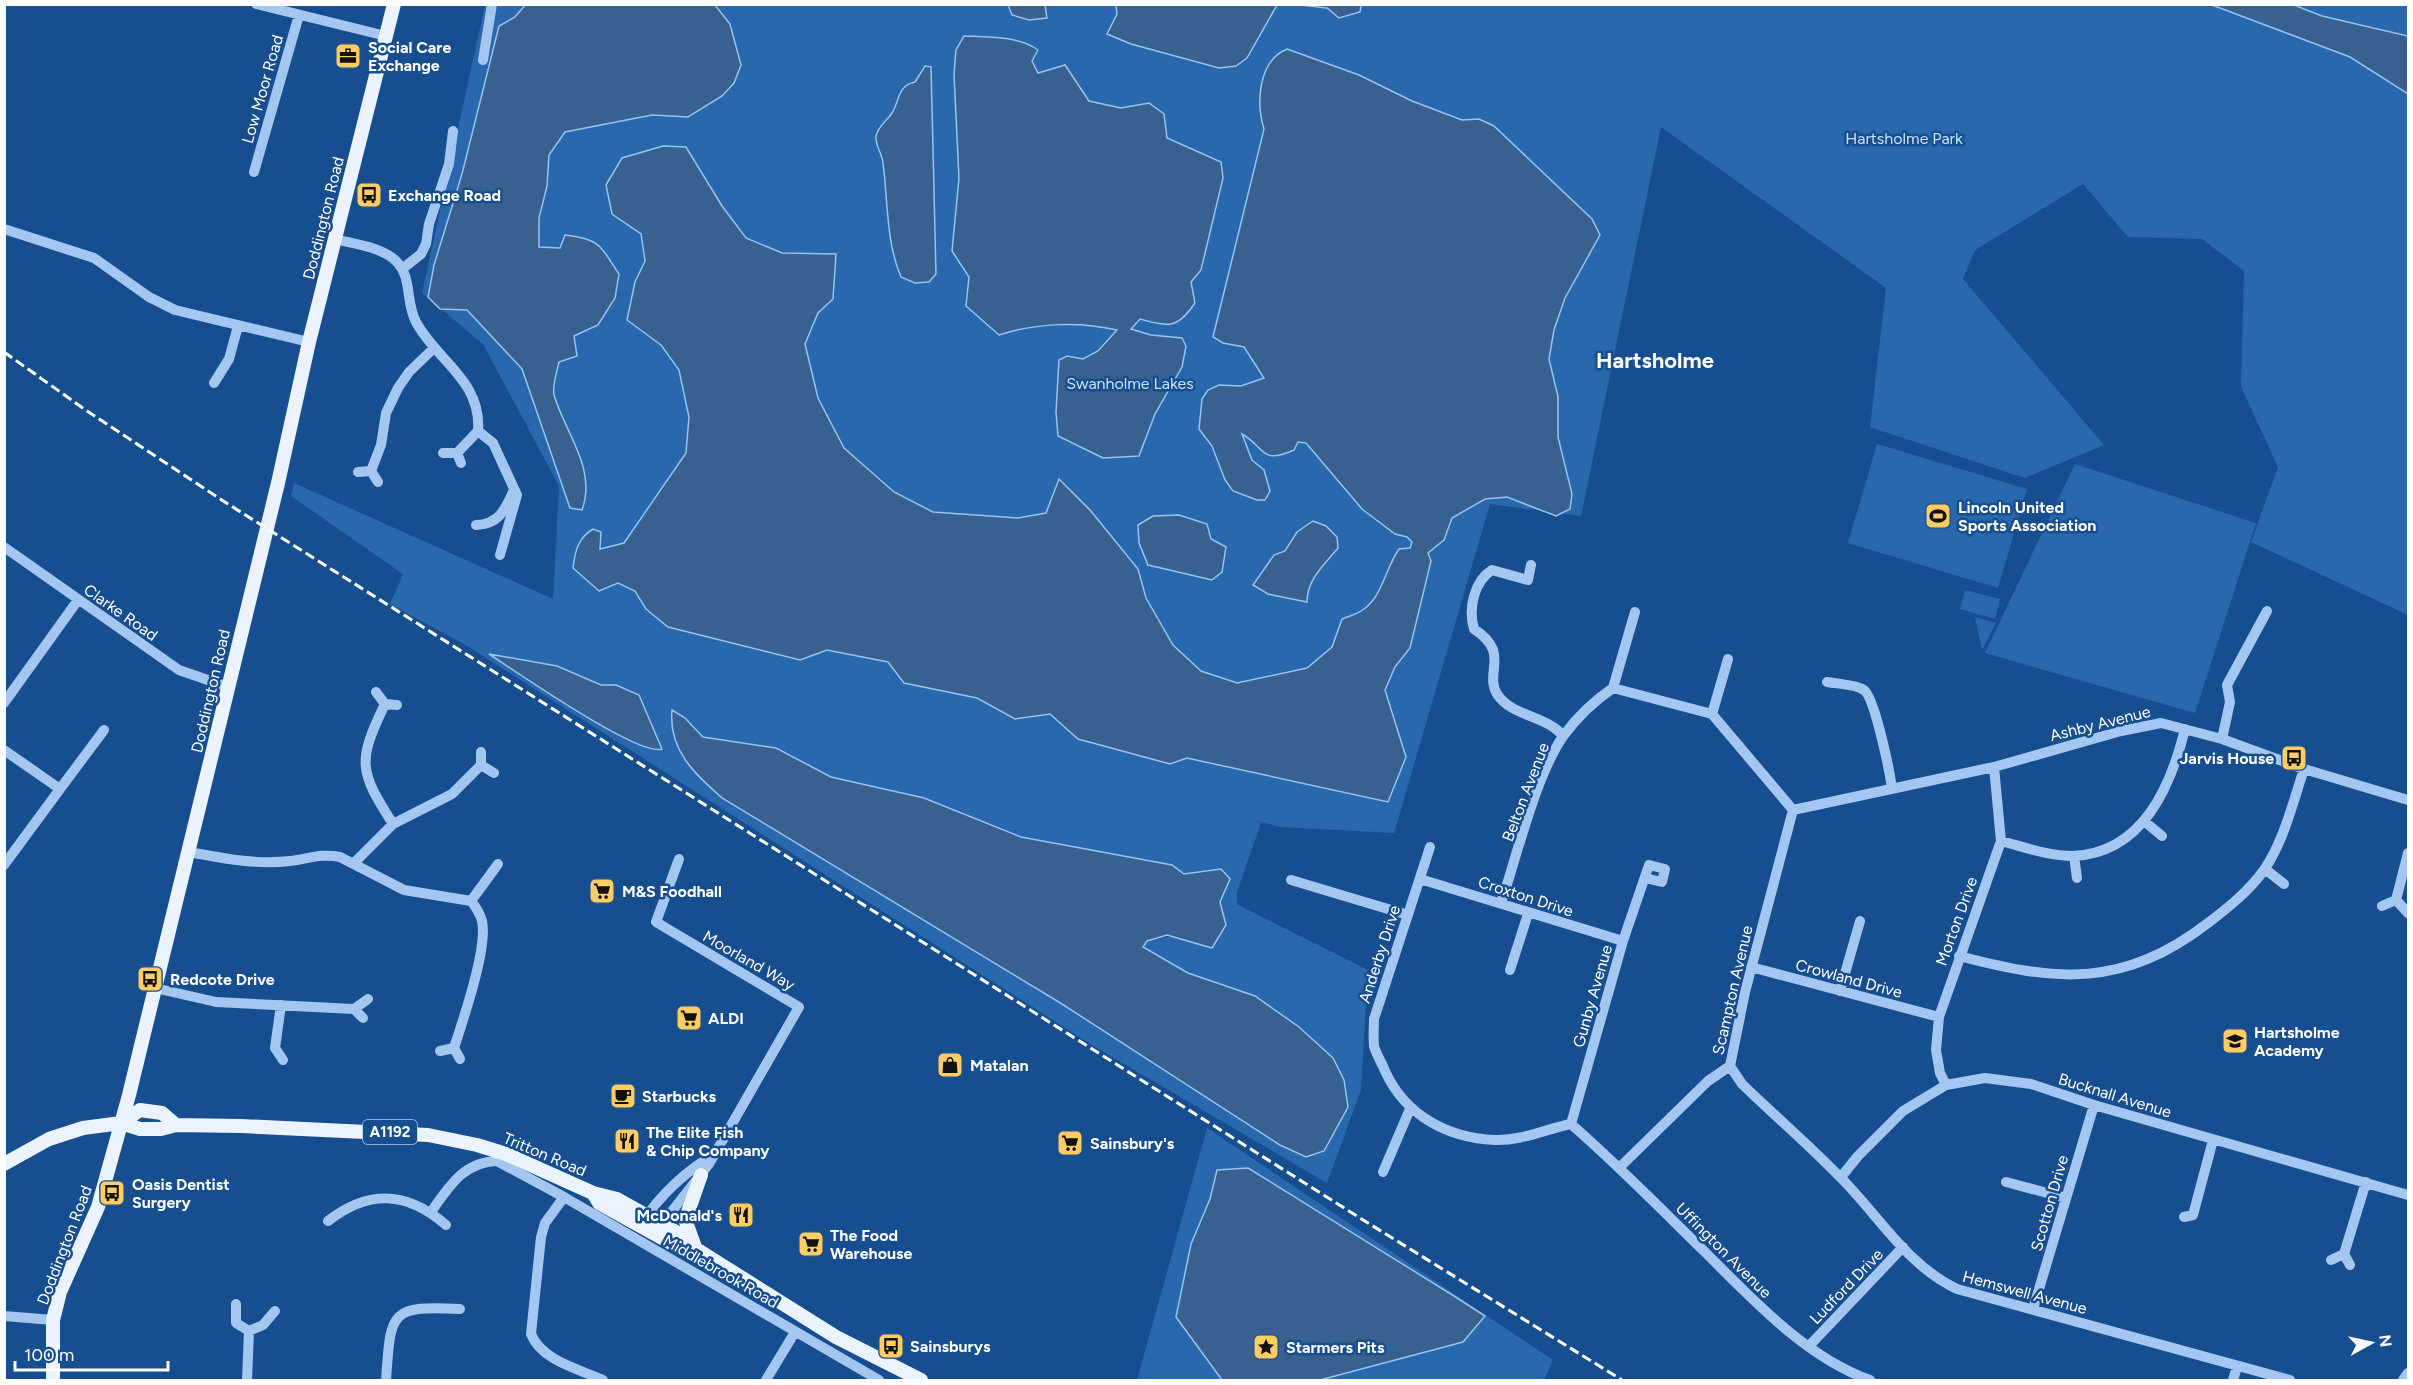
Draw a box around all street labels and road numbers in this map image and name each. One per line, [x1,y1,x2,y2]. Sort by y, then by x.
street label: Low Moor Road [238,33,287,146]
street label: Doddington Road [299,155,348,282]
street label: Clarke Road [80,580,161,645]
street label: Doddington Road [187,628,234,755]
street label: Ashby Avenue [2048,702,2153,745]
street label: Belton Avenue [1498,740,1553,844]
street label: Croxton Drive [1476,872,1576,921]
street label: Morton Drive [1932,874,1981,968]
street label: Anderby Drive [1355,903,1404,1006]
street label: Scampton Avenue [1708,923,1757,1057]
street label: Moorland Way [700,927,798,995]
street label: Gunby Avenue [1569,942,1616,1050]
street label: Crowland Drive [1794,955,1904,1002]
street label: Bucknall Avenue [2056,1069,2174,1122]
road number: A1192 [363,1120,417,1144]
street label: Tritton Road [500,1128,589,1180]
street label: Scotton Drive [2027,1153,2072,1253]
street label: Doddington Road [33,1183,96,1307]
street label: Uffington Avenue [1672,1199,1776,1302]
street label: Middlebrook Road [660,1231,782,1312]
street label: Ludford Drive [1806,1244,1887,1328]
street label: Hemswell Avenue [1961,1267,2089,1318]

